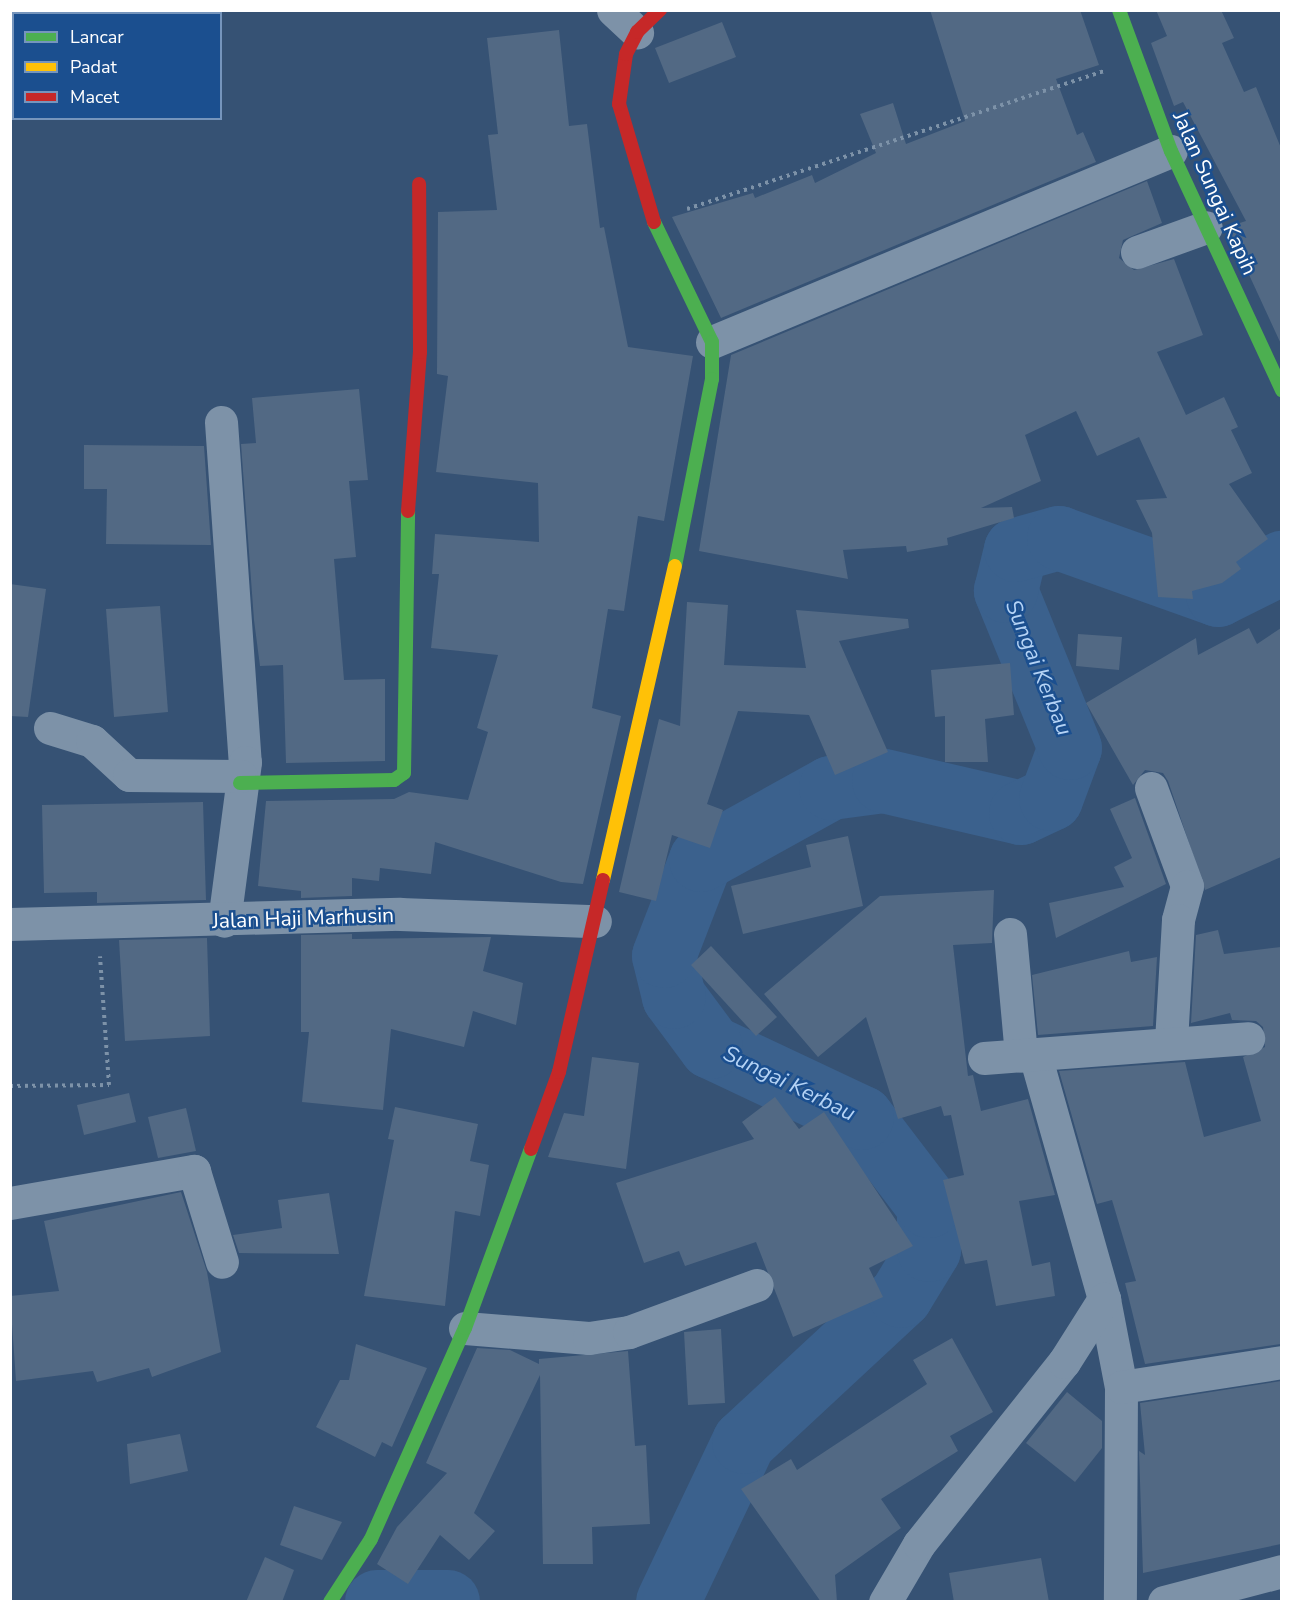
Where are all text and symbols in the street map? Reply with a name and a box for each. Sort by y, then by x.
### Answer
legend [12,12,222,120]
text: Lancar [70,25,124,49]
text: Padat [70,55,117,79]
text: Macet [70,85,119,109]
street label: Jalan Sungai Kapih [1168,107,1262,279]
water label: Sungai Kerbau [999,596,1077,740]
street label: Jalan Haji Marhusin [212,902,394,934]
water label: Sungai Kerbau [719,1041,859,1127]

